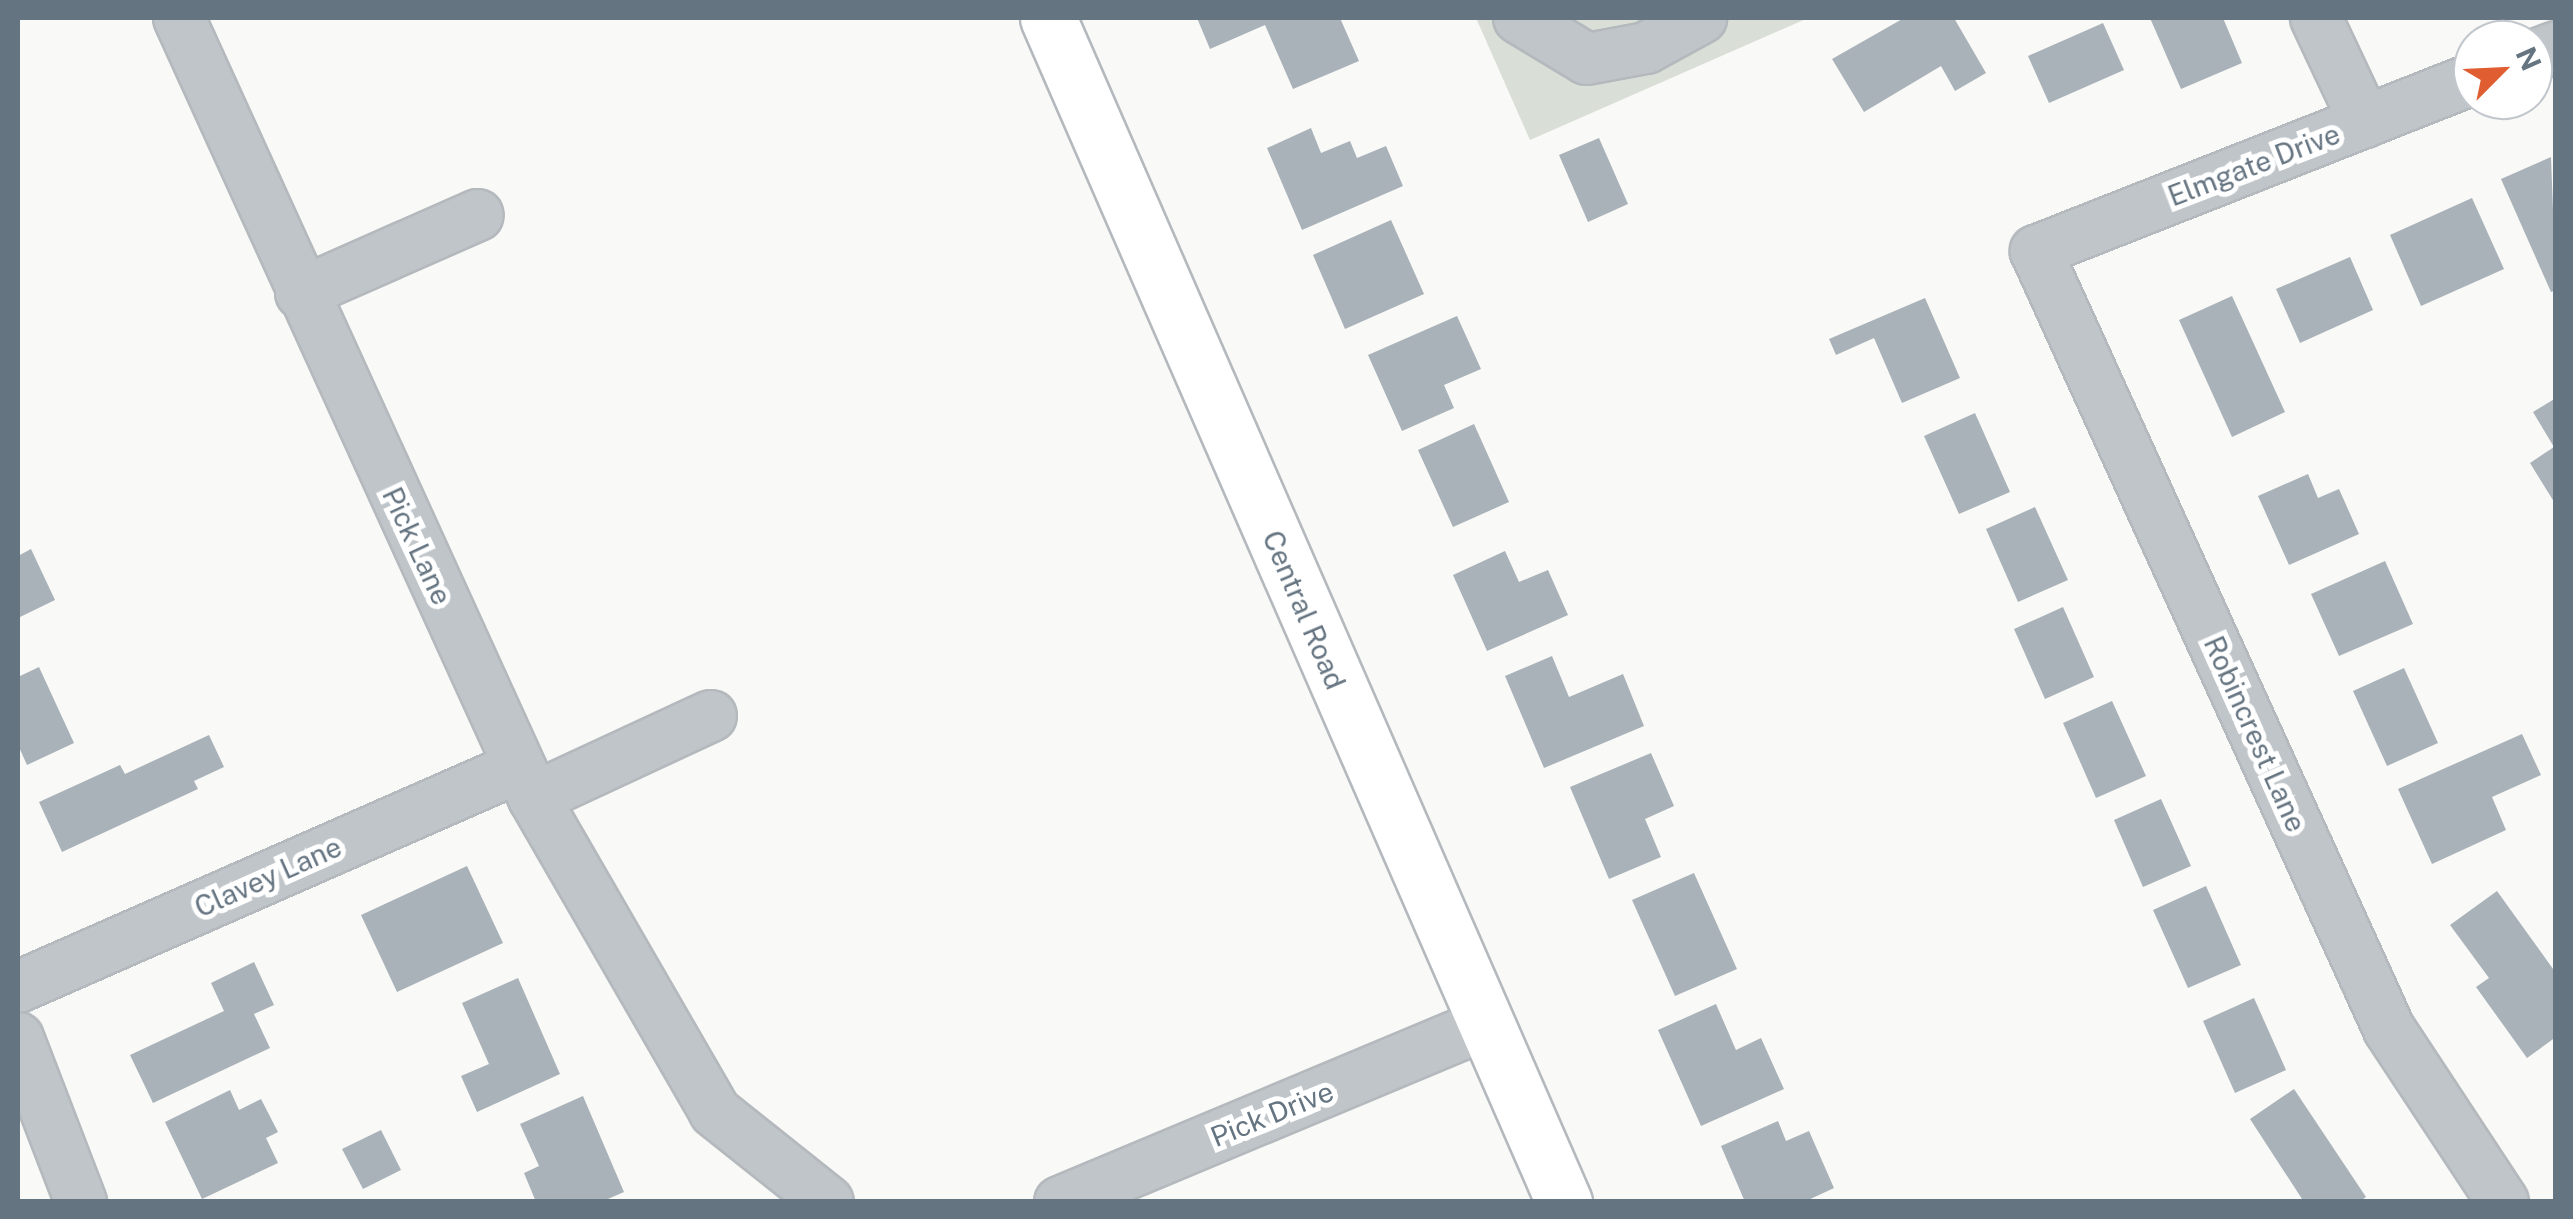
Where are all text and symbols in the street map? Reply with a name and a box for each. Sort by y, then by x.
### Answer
north arrow [2453,20,2553,120]
text: N [2510,42,2549,75]
street label: Elmgate Drive [2163,117,2345,213]
street label: Pick Lane [375,482,459,610]
street label: Central Road [1256,526,1352,694]
street label: Robincrest Lane [2197,631,2313,837]
street label: Clavey Lane [189,830,347,924]
street label: Pick Drive [1206,1074,1338,1154]

